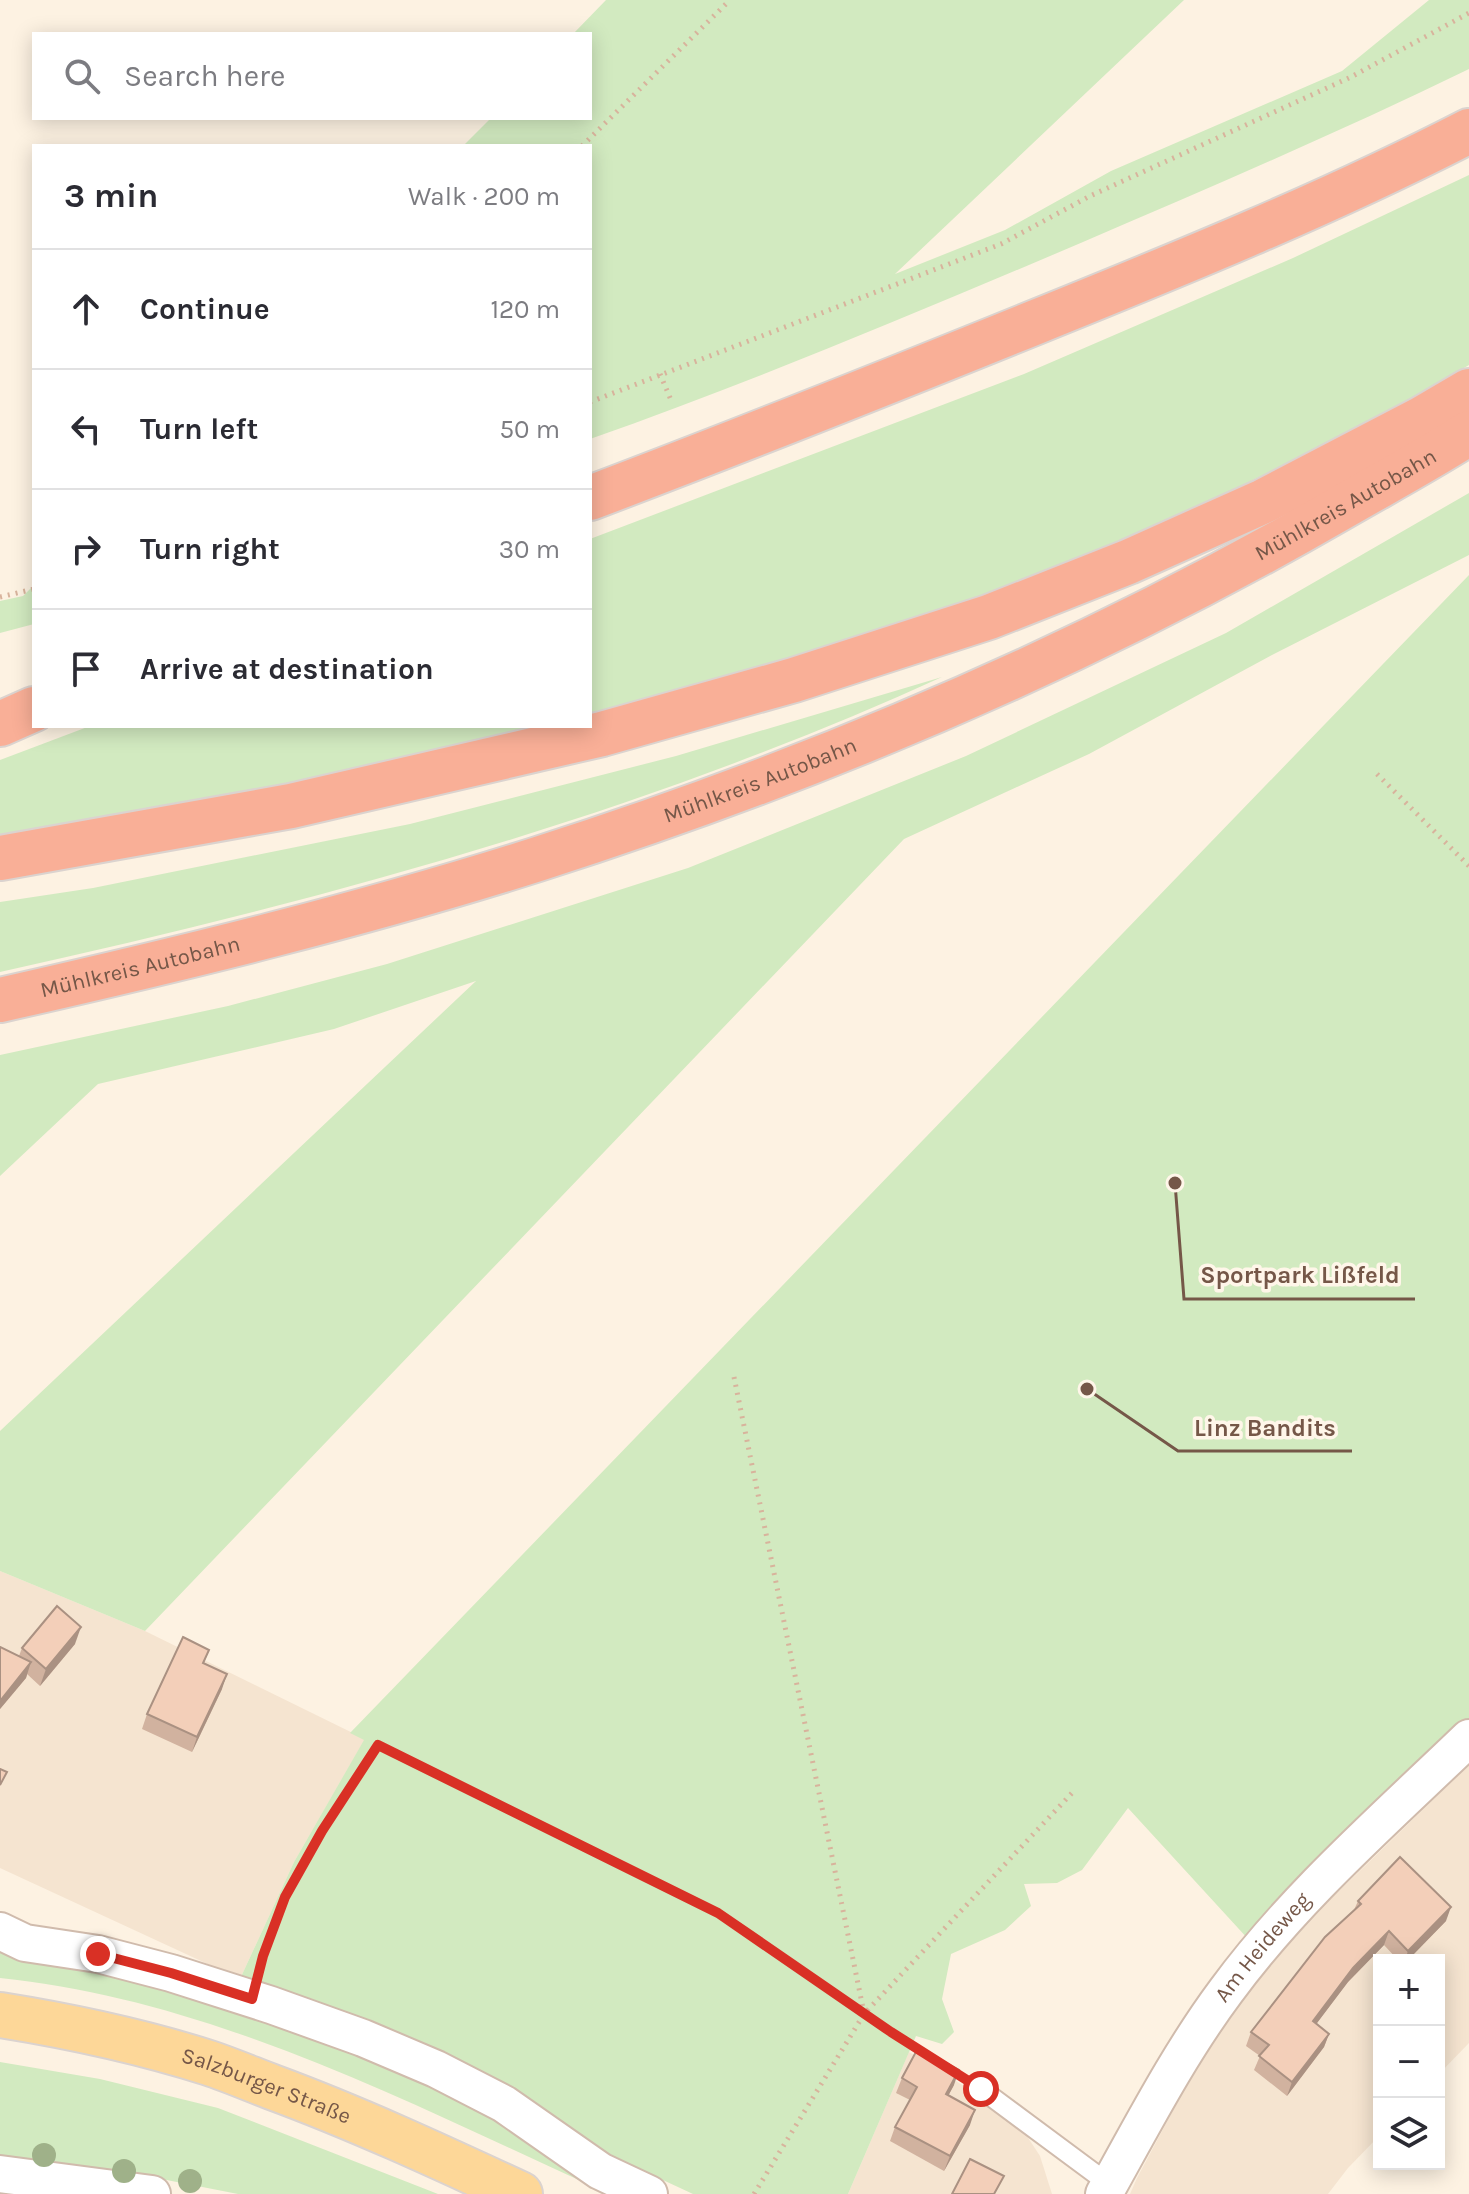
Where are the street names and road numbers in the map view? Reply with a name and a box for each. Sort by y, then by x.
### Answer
street label: Mühlkreis Autobahn [1250,443,1441,567]
street label: Mühlkreis Autobahn [660,732,861,829]
street label: Mühlkreis Autobahn [38,930,243,1003]
street label: Am Heideweg [1209,1887,1316,2007]
street label: Salzburger Straße [178,2042,355,2130]

